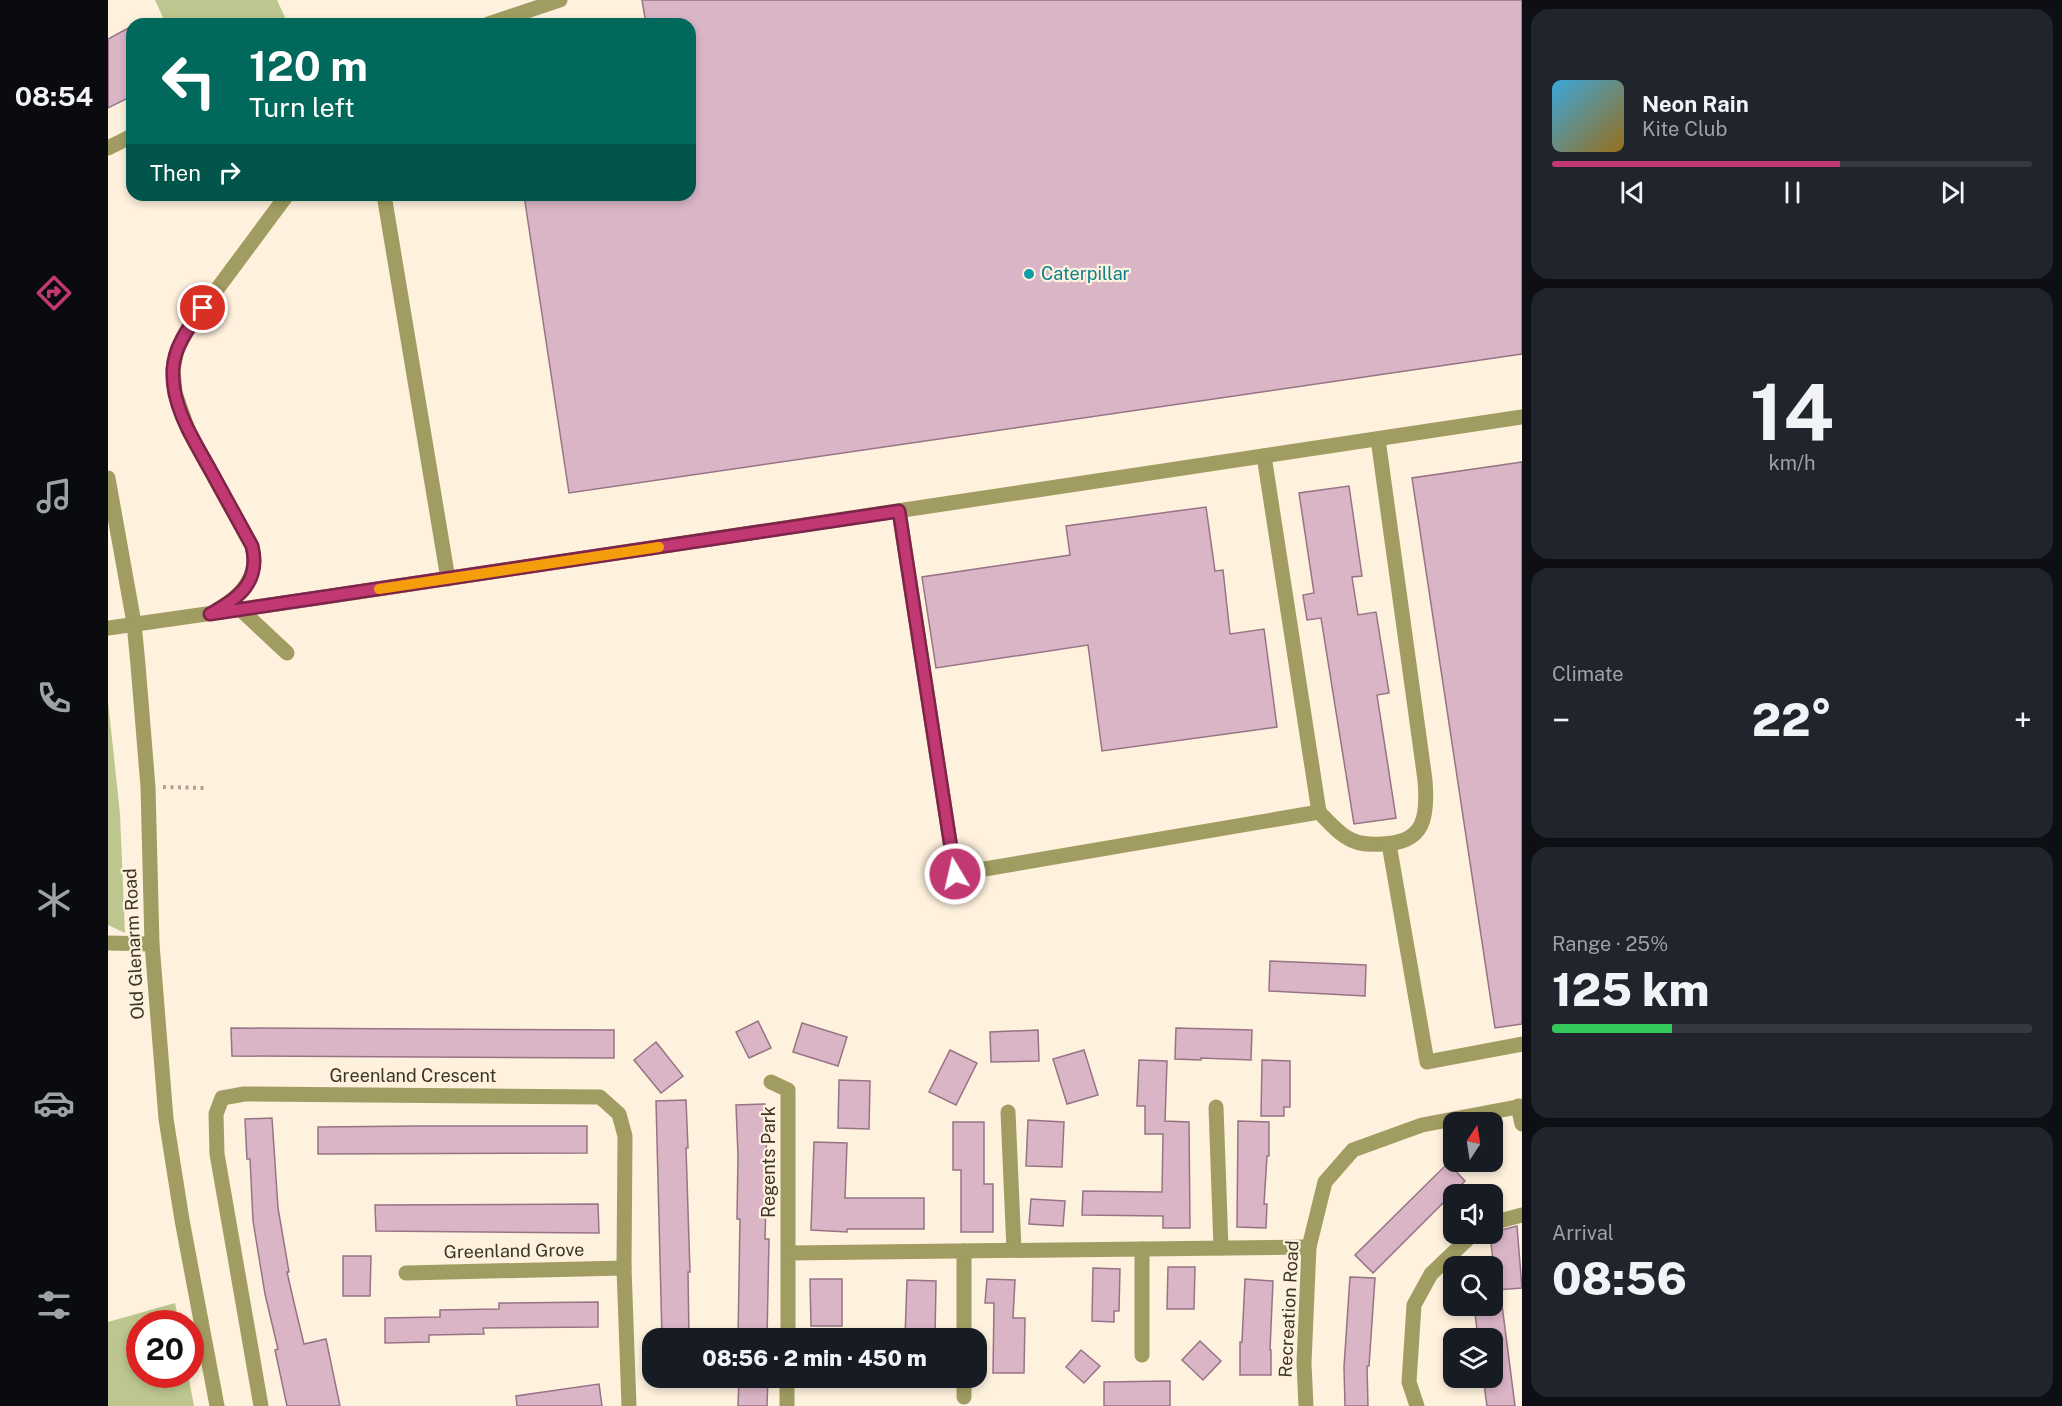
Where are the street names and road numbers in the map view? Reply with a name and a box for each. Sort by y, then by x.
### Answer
street label: Old Glenarm Road [119,868,148,1020]
street label: Greenland Crescent [329,1065,497,1086]
street label: Regents Park [758,1106,779,1218]
street label: Greenland Grove [443,1239,585,1262]
street label: Recreation Road [1274,1240,1303,1378]

